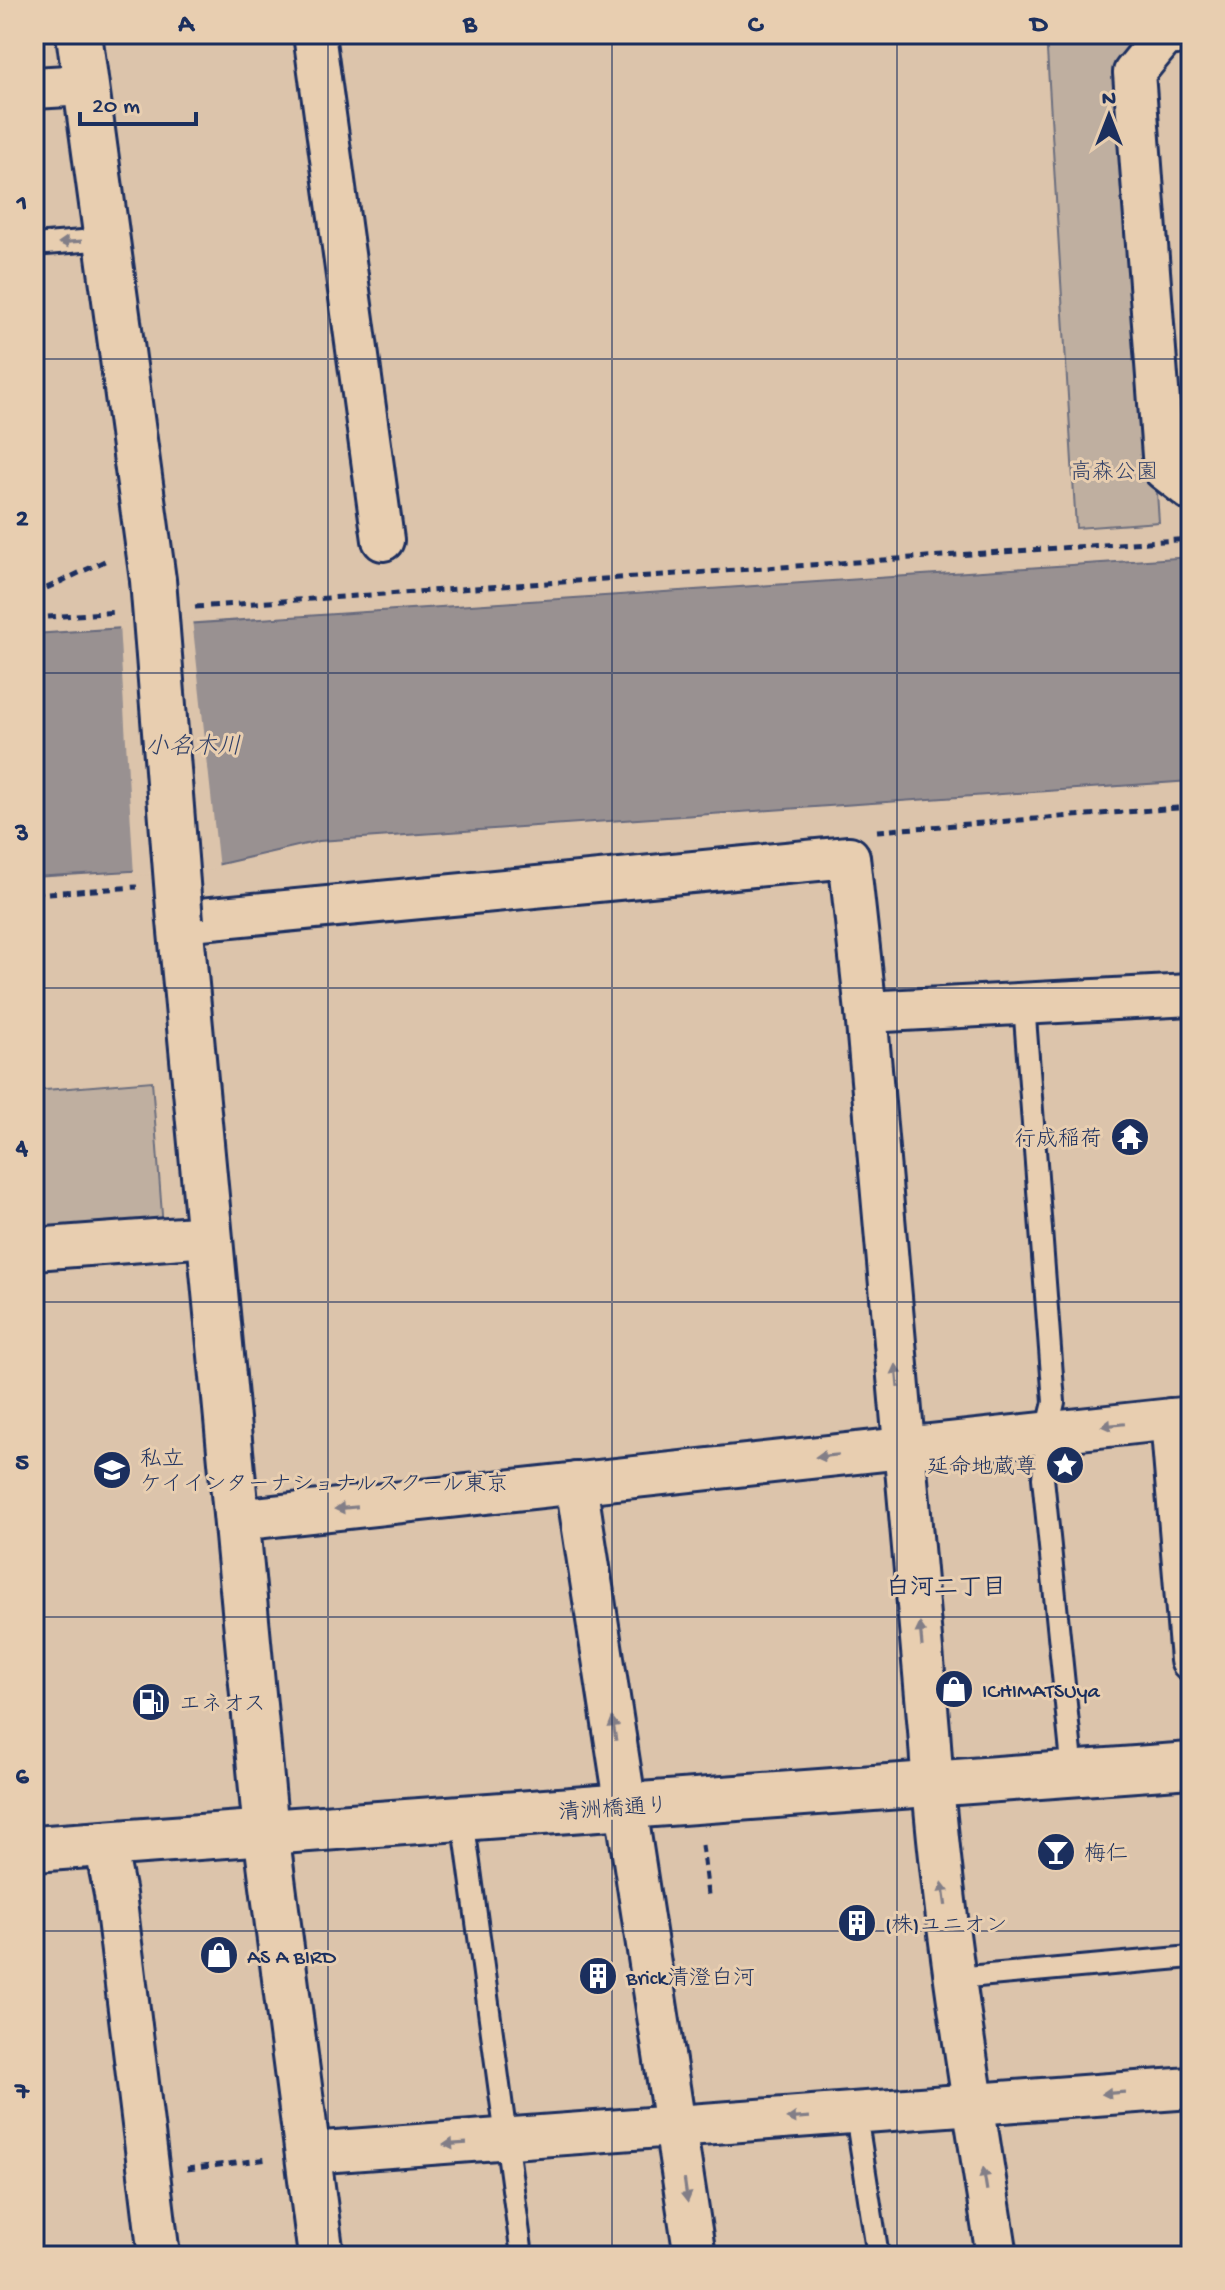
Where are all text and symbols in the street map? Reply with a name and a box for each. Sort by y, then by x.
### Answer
text: A [177,11,195,42]
text: B [462,11,478,42]
text: C [748,11,765,42]
text: D [1029,11,1049,42]
scale bar [80,76,196,126]
north arrow [1069,76,1149,156]
text: N [1102,87,1116,113]
text: 20 m [92,93,140,122]
text: 1 [16,190,27,221]
one-way arrow [57,236,82,249]
park label: 高森公園 [1070,460,1158,487]
text: 2 [16,505,29,536]
water label: 小名木川 [145,733,241,763]
text: 3 [14,820,29,851]
temple icon: 行成稲荷 [1109,1116,1151,1158]
place label: 行成稲荷 [1014,1127,1102,1154]
text: 4 [15,1134,29,1165]
one-way arrow [890,1363,903,1388]
one-way arrow [1100,1419,1125,1432]
place icon: 延命地蔵尊 [1044,1444,1086,1486]
place label: 私立 ケイインターナショナルスクール東京 [140,1447,508,1499]
text: 5 [15,1449,29,1480]
school or university icon: 私立 ケイインターナショナルスクール東京 [91,1449,133,1491]
one-way arrow [814,1450,839,1463]
place label: 延命地蔵尊 [927,1454,1037,1482]
one-way arrow [333,1502,358,1515]
district label: 白河二丁目 [886,1574,1006,1604]
one-way arrow [914,1622,927,1647]
shop icon: ICHIMATSUya [933,1668,975,1710]
place label: ICHIMATSUya [982,1680,1100,1706]
fuel station icon: エネオス [130,1681,172,1723]
place label: エネオス [179,1693,266,1719]
one-way arrow [607,1716,620,1741]
text: 6 [15,1763,29,1794]
street label: 清洲橋通り [557,1793,669,1828]
bar icon: 梅仁 [1035,1831,1077,1873]
place label: 梅仁 [1084,1842,1128,1869]
one-way arrow [937,1881,950,1906]
building icon: (株)ユニオン [836,1902,878,1944]
place label: (株)ユニオン [885,1913,1007,1940]
shop icon: AS A BIRD [198,1934,240,1976]
place label: AS A BIRD [247,1946,337,1972]
building icon: Brick清澄白河 [577,1955,619,1997]
place label: Brick清澄白河 [625,1966,755,1993]
text: 7 [13,2078,30,2109]
one-way arrow [1100,2087,1125,2100]
one-way arrow [785,2112,810,2125]
one-way arrow [442,2138,467,2151]
one-way arrow [978,2166,991,2191]
one-way arrow [680,2179,693,2204]

